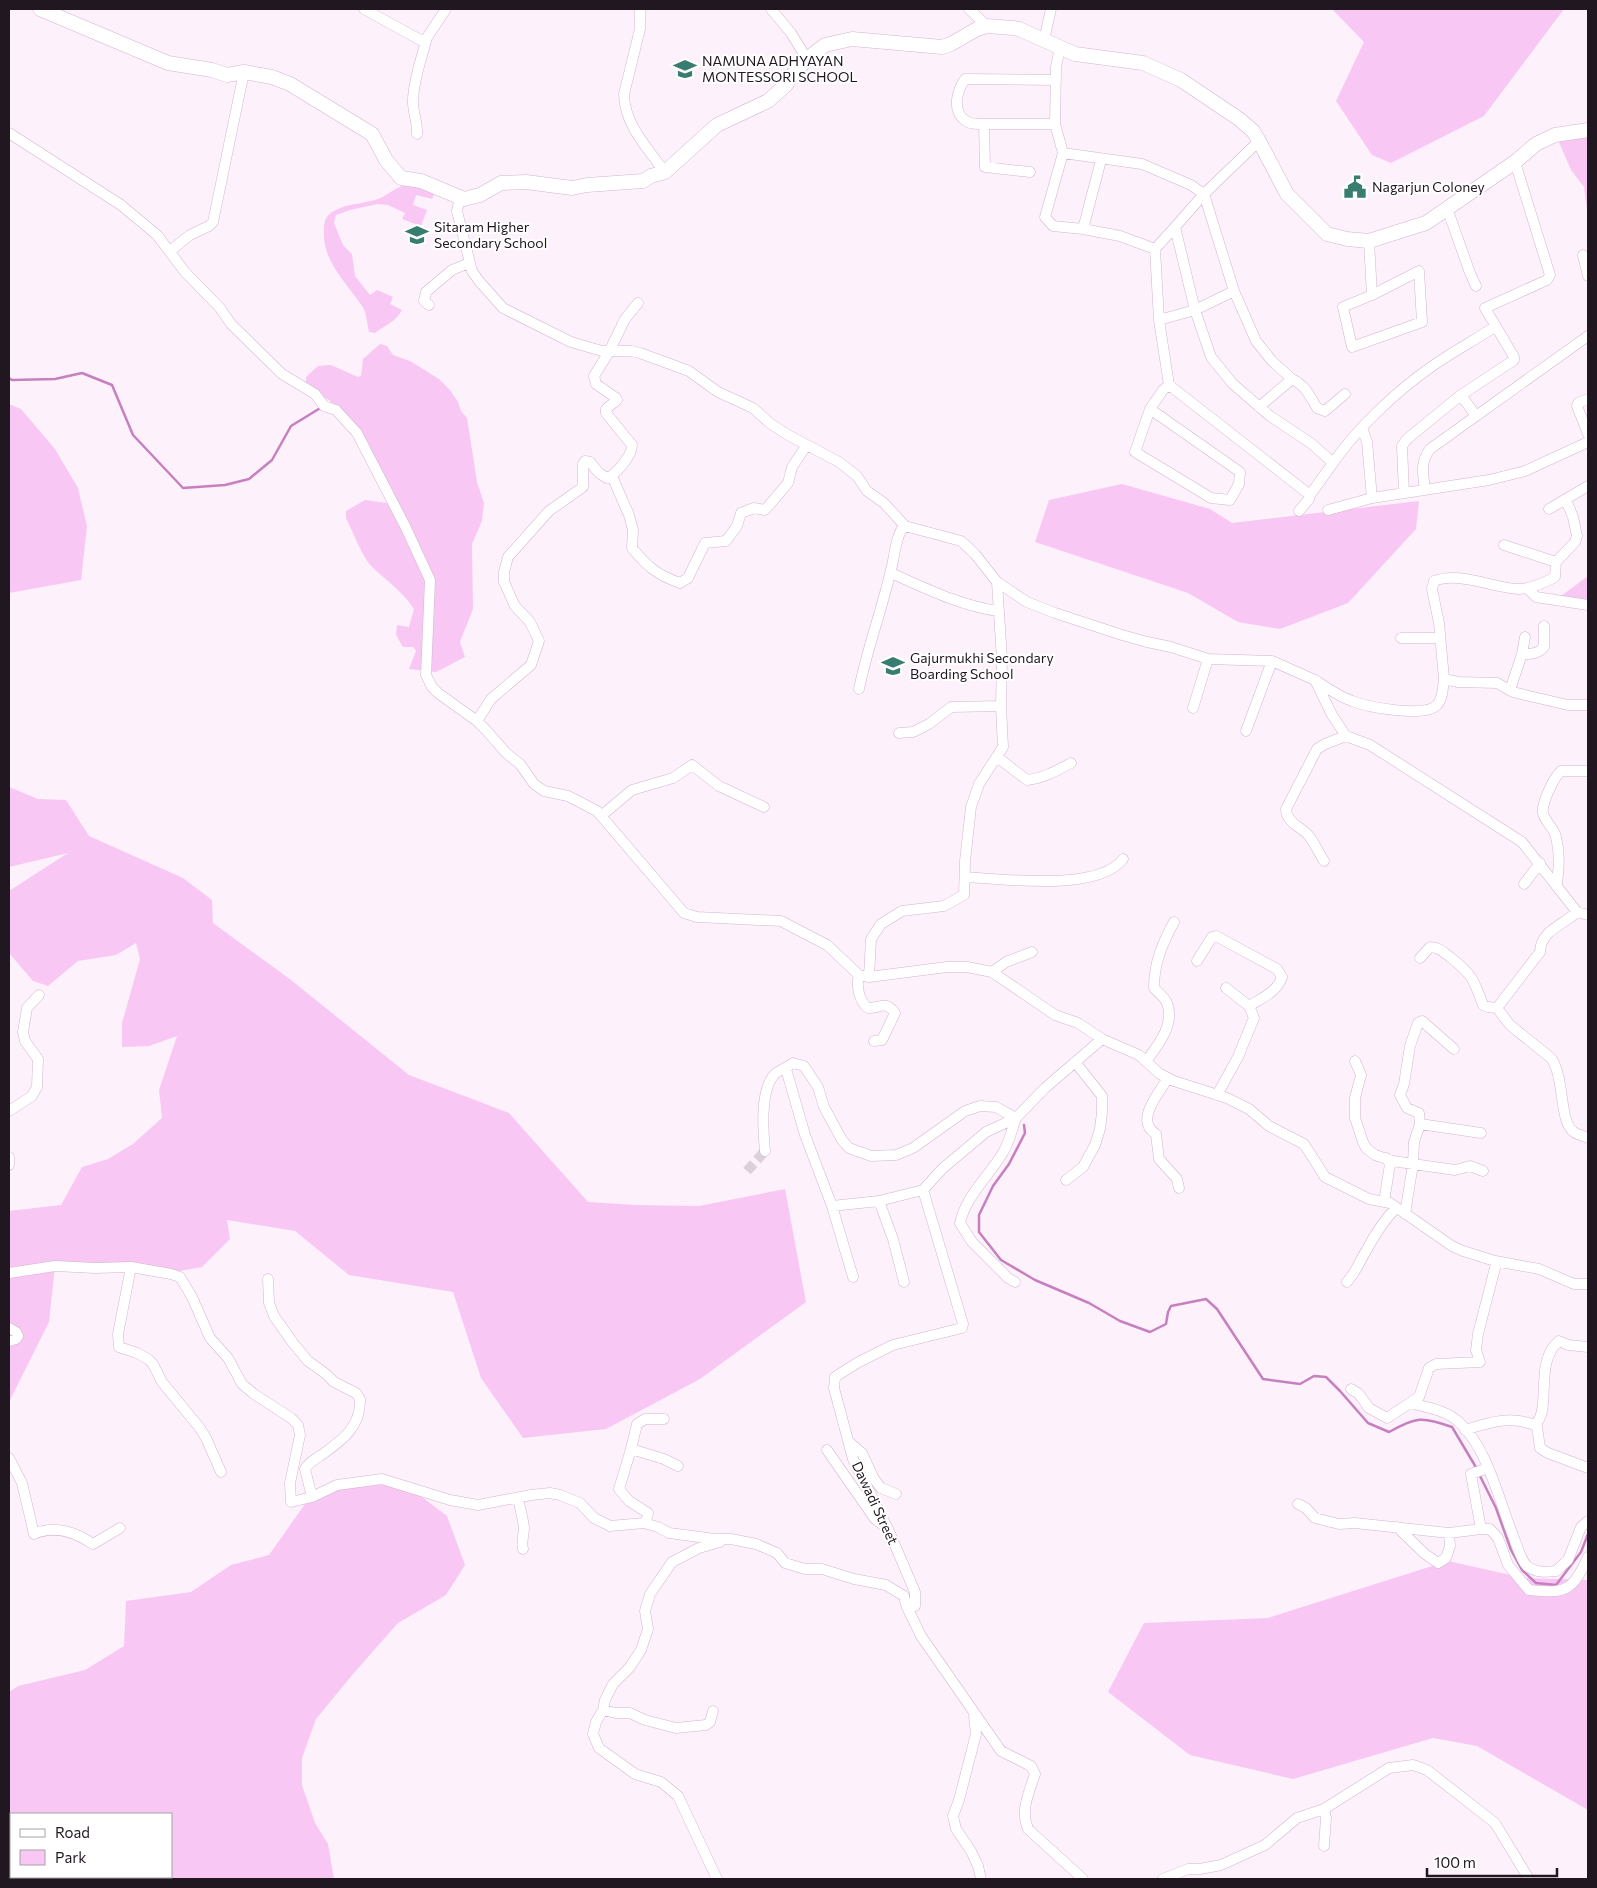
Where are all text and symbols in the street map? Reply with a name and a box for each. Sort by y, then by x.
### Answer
place label: NAMUNA ADHYAYAN MONTESSORI SCHOOL [702,52,857,85]
school or university icon: NAMUNA ADHYAYAN MONTESSORI SCHOOL [672,56,698,82]
public building icon: Nagarjun Coloney [1342,174,1368,200]
place label: Nagarjun Coloney [1372,178,1485,195]
place label: Sitaram Higher Secondary School [434,218,547,251]
school or university icon: Sitaram Higher Secondary School [404,222,430,248]
place label: Gajurmukhi Secondary Boarding School [910,649,1054,682]
school or university icon: Gajurmukhi Secondary Boarding School [880,653,906,679]
street label: Dawadi Street [849,1458,902,1547]
legend [10,1813,172,1878]
text: Road [55,1823,90,1841]
scale bar [1427,1846,1557,1878]
text: Park [55,1848,86,1866]
text: 100 m [1434,1853,1476,1871]

